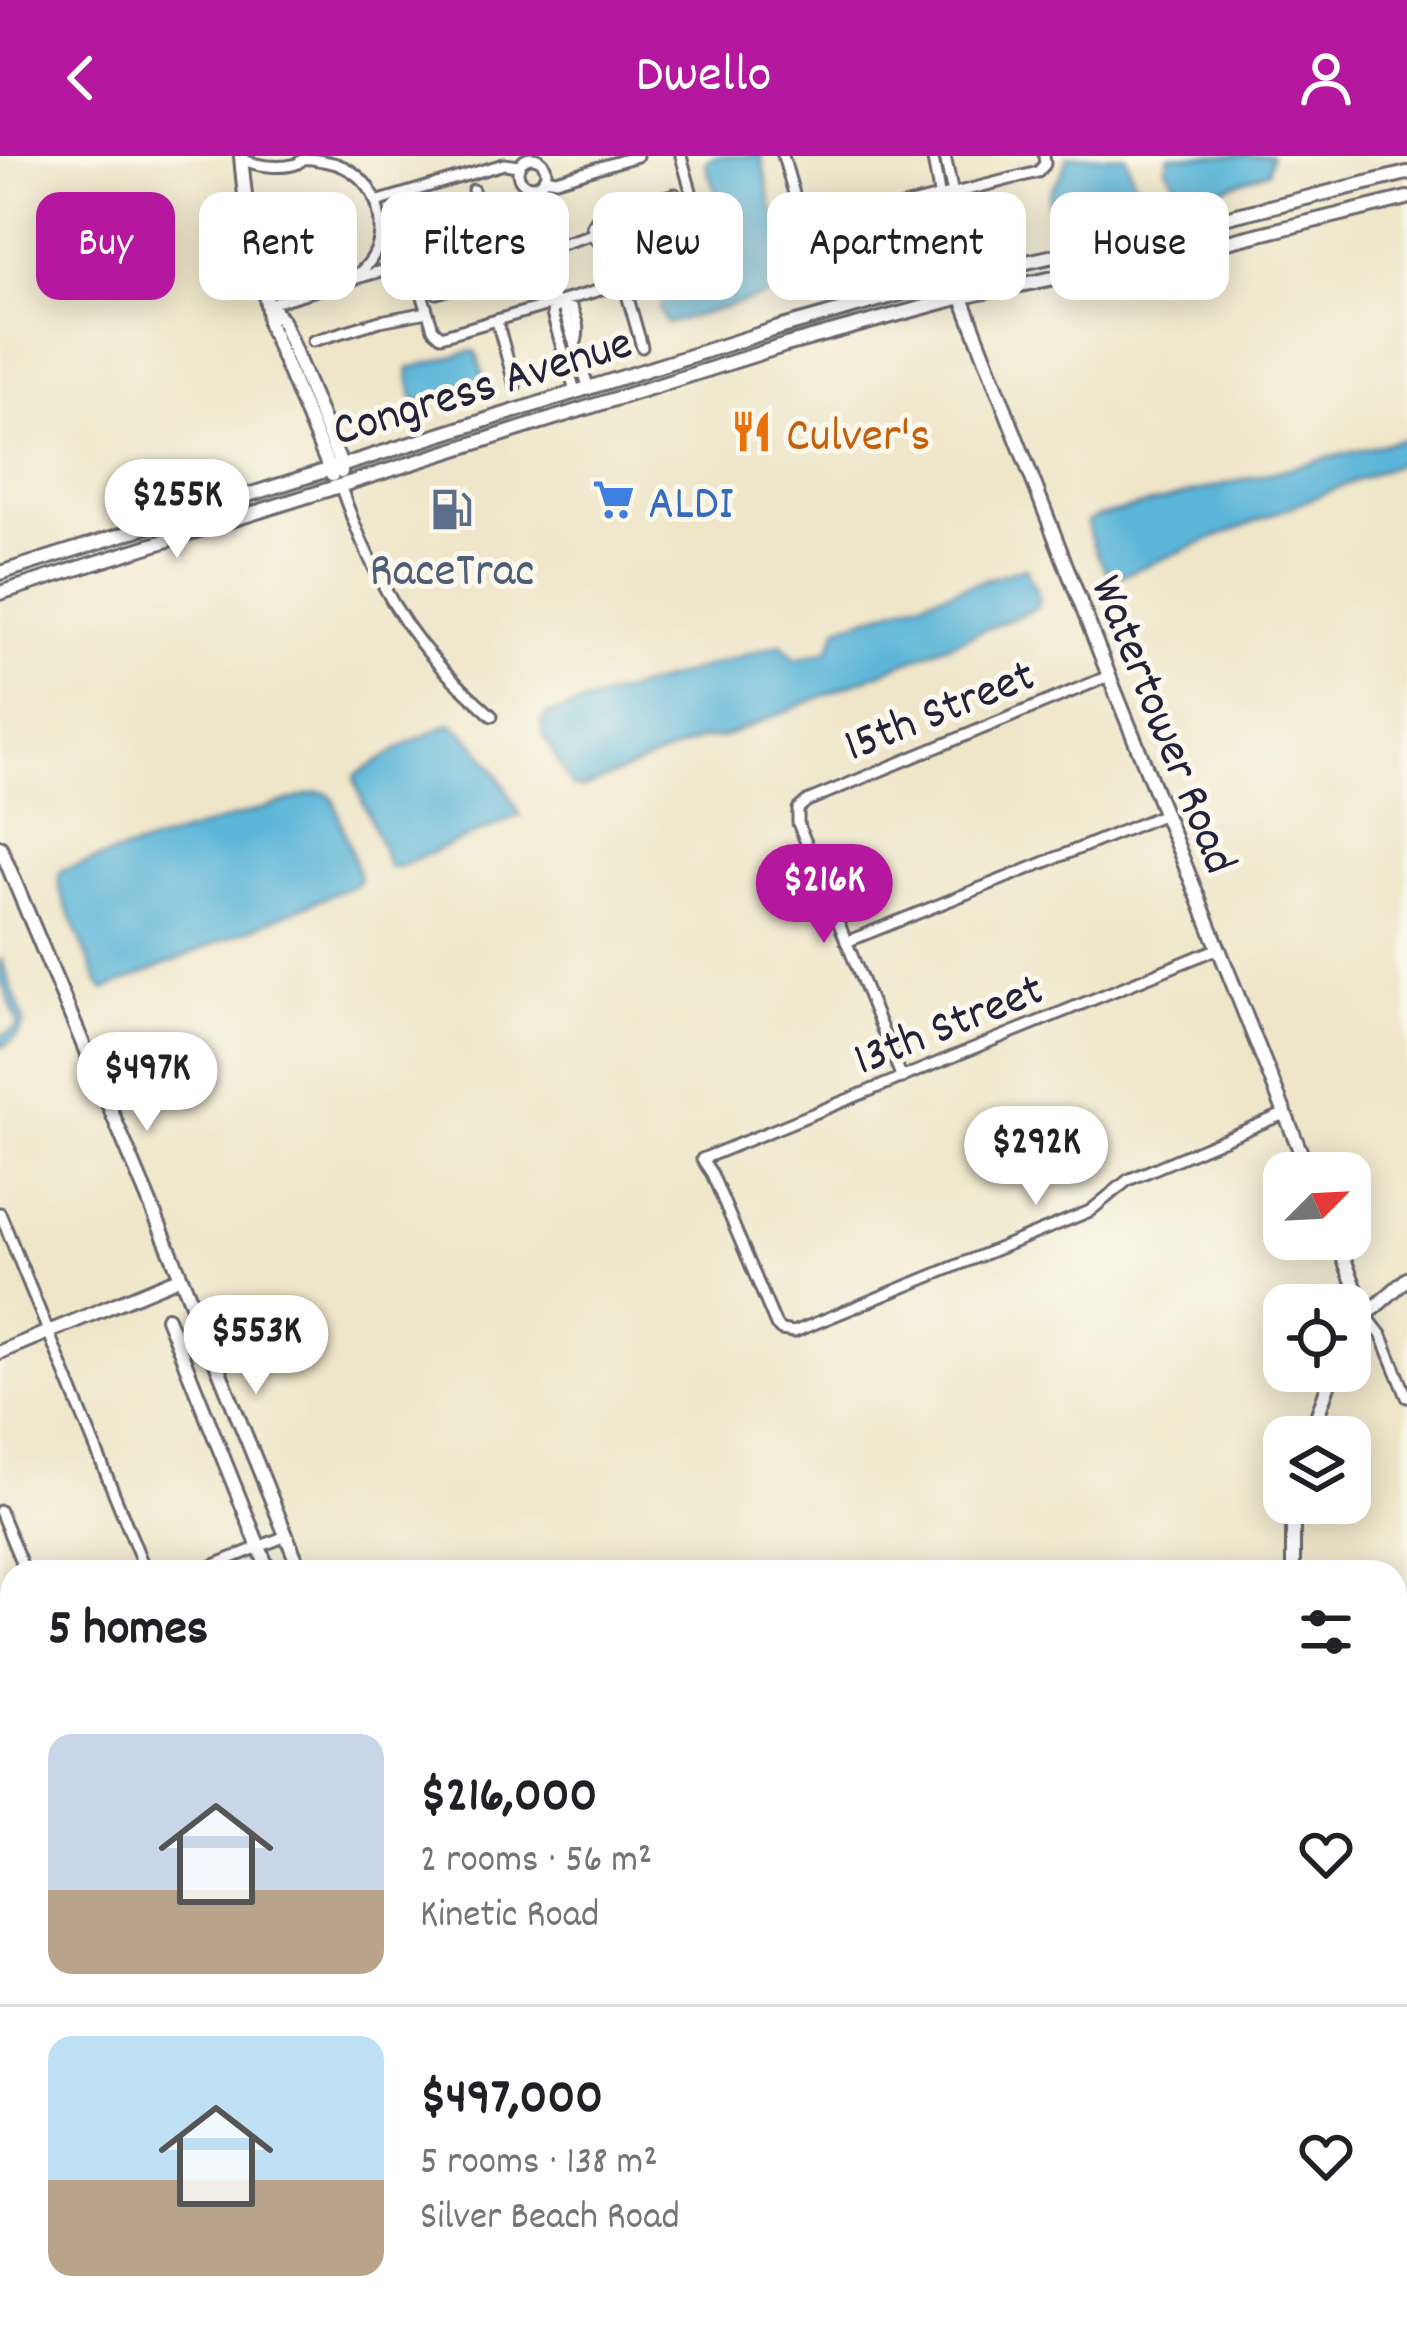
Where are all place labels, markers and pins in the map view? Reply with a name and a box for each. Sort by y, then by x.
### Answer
place label: Culver's [786,405,930,474]
restaurant icon: Culver's [729,409,775,455]
pin: $255K [93,459,261,561]
place label: ALDI [648,473,734,542]
supermarket icon: ALDI [591,477,637,523]
fuel station icon: RaceTrac [429,486,475,532]
place label: RaceTrac [369,540,535,609]
pin: $216K [740,844,908,946]
pin: $497K [63,1032,231,1134]
pin: $292K [952,1106,1120,1208]
pin: $553K [172,1295,340,1397]

